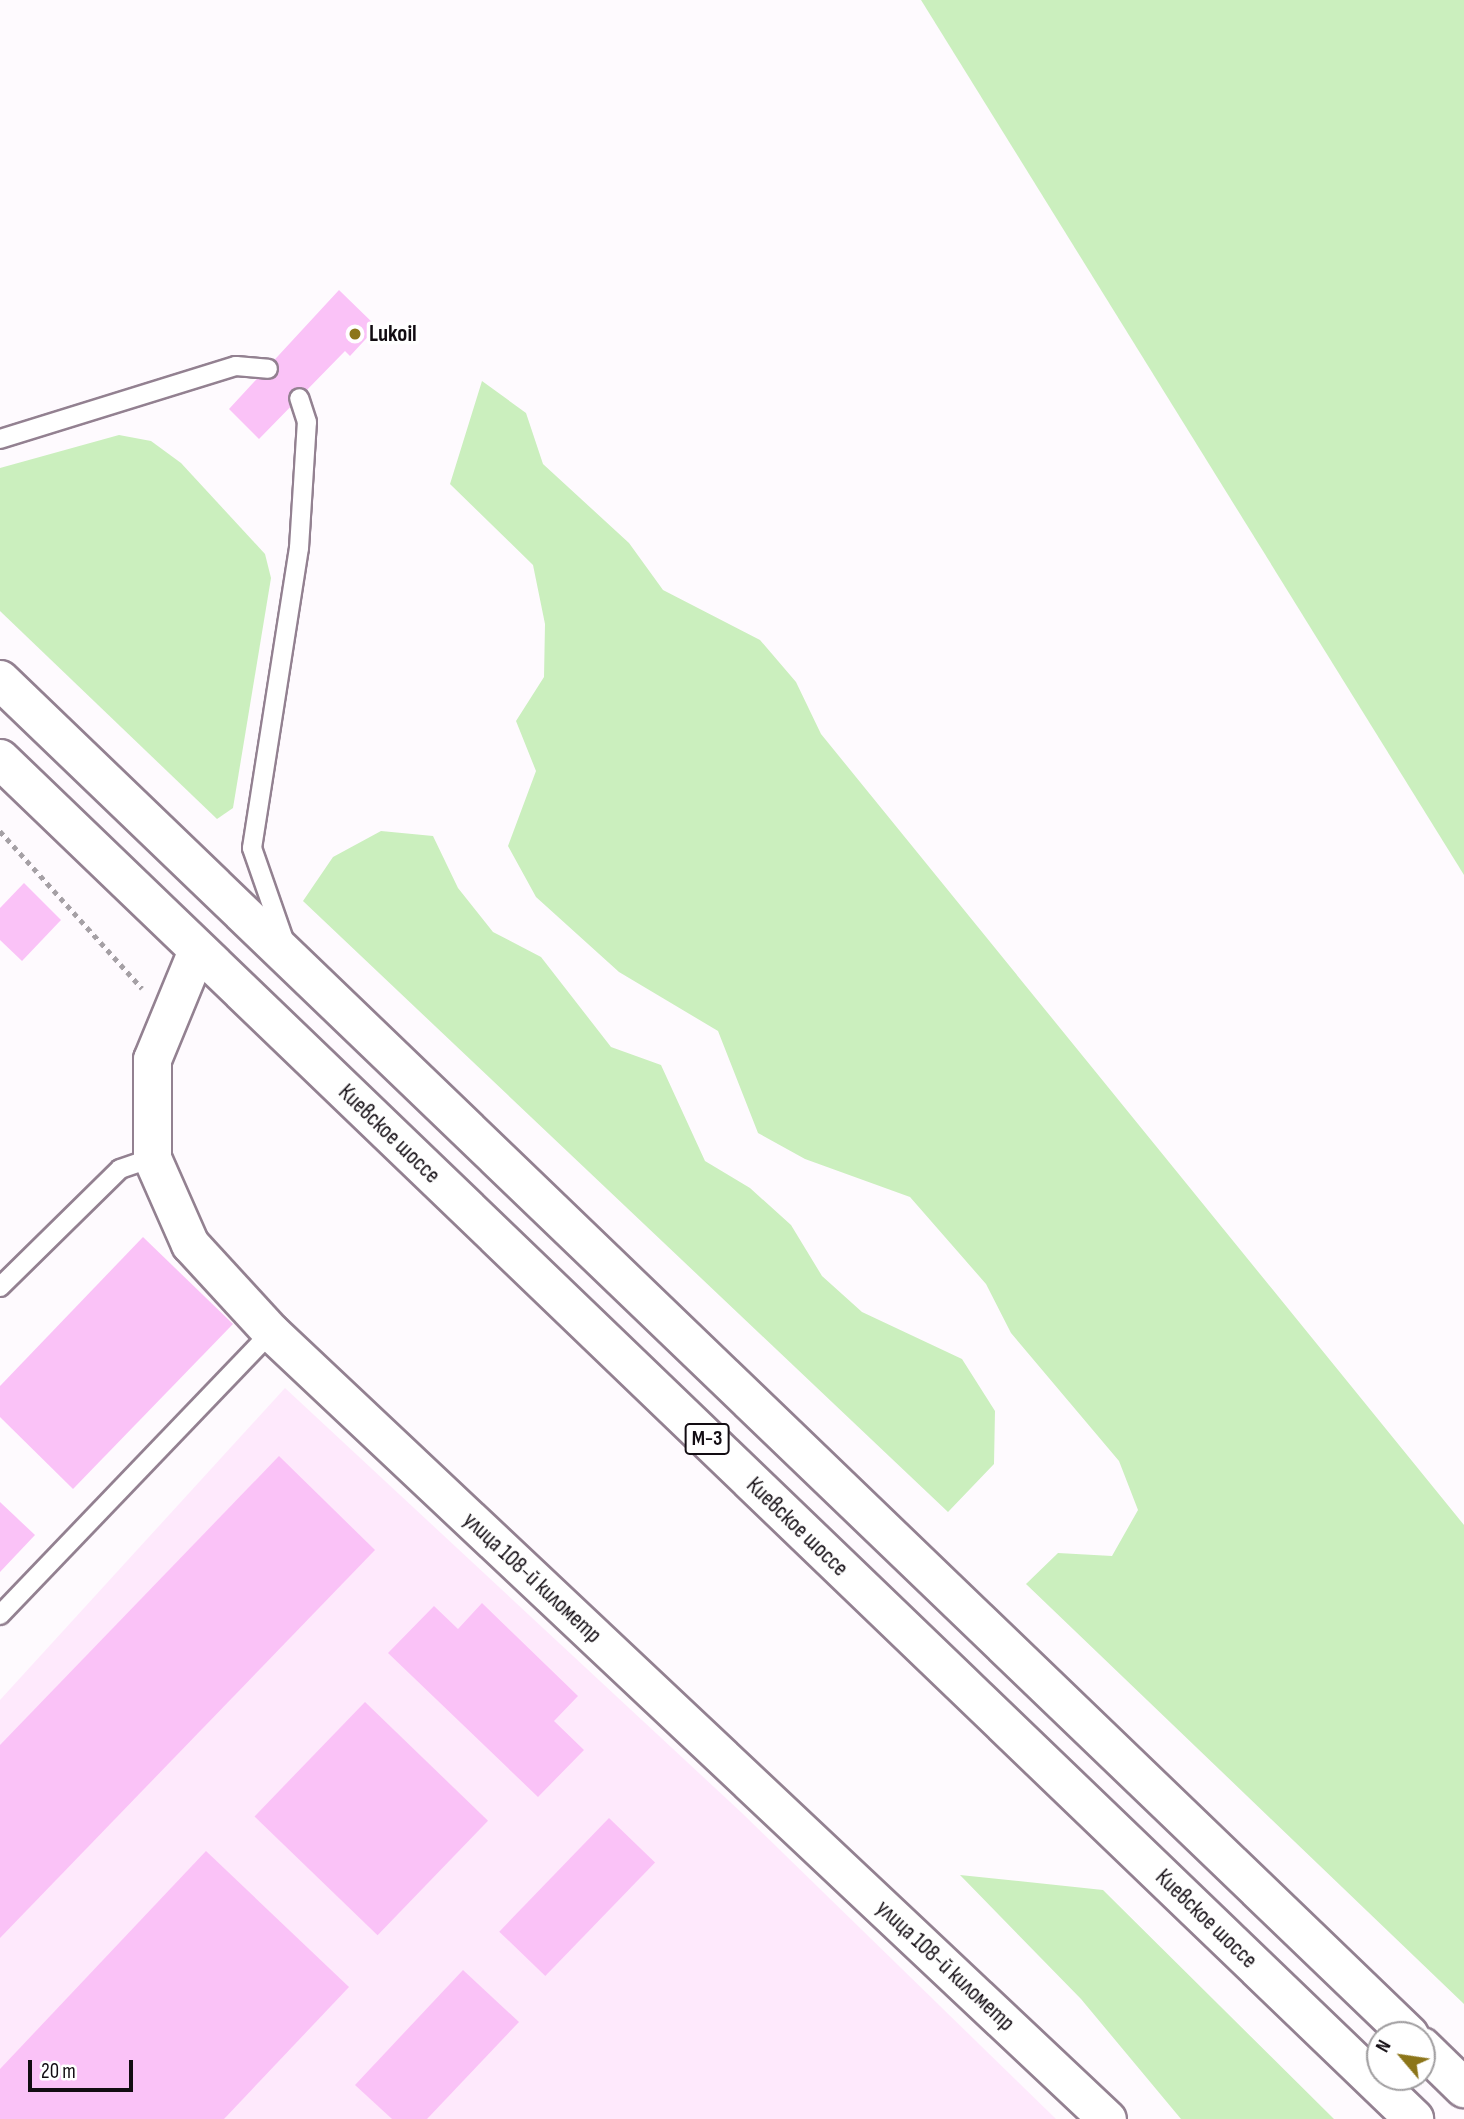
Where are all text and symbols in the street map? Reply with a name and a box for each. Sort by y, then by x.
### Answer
place label: Lukoil [369,320,417,348]
marker: Lukoil [347,326,363,342]
street label: Киевское шоссе [333,1079,445,1189]
road number: М-3 [684,1422,730,1456]
street label: Киевское шоссе [741,1472,853,1582]
street label: улица 108-й километр [457,1507,607,1649]
street label: Киевское шоссе [1150,1864,1262,1974]
street label: улица 108-й километр [870,1895,1020,2037]
north arrow [1366,2021,1436,2091]
text: N [1371,2037,1396,2057]
scale bar [32,2046,136,2090]
text: 20 m [41,2059,76,2084]

